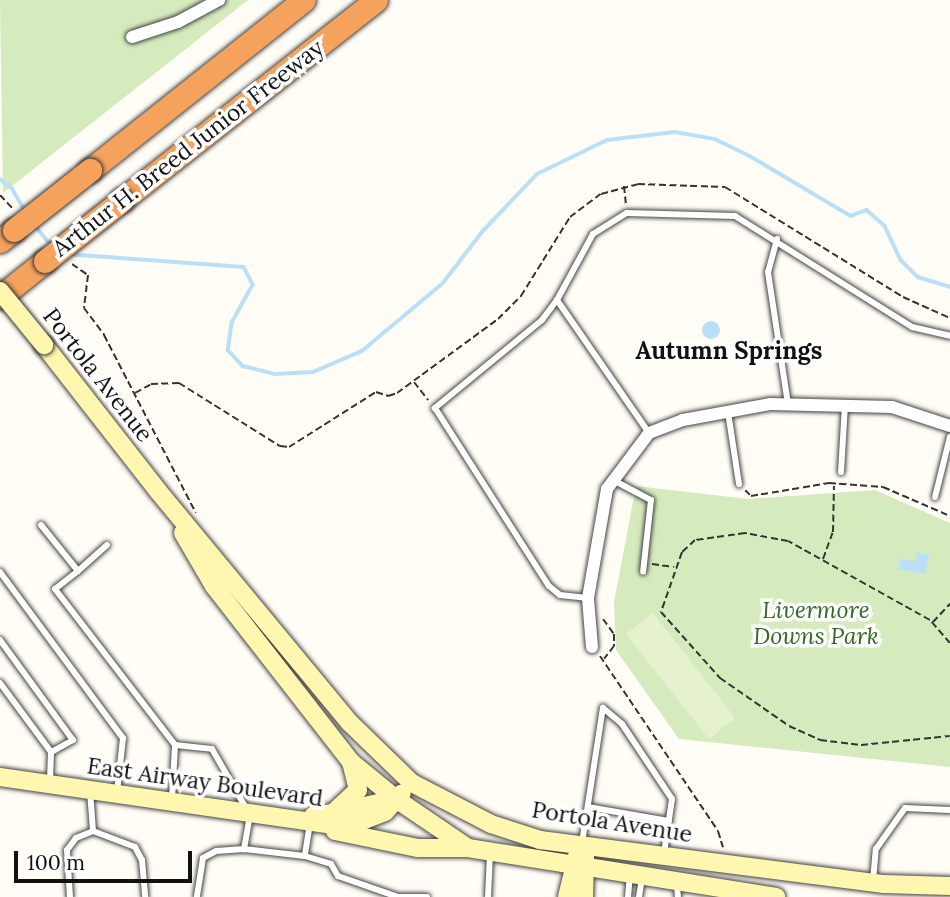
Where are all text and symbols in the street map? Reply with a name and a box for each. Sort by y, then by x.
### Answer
street label: Arthur H. Breed Junior Freeway [47,34,329,262]
street label: Portola Avenue [37,303,159,447]
district label: Autumn Springs [636,337,822,365]
park label: Livermore Downs Park [753,596,879,650]
street label: East Airway Boulevard [85,752,325,812]
street label: Portola Avenue [530,796,694,848]
scale bar [18,838,196,882]
text: 100 m [27,849,85,876]

